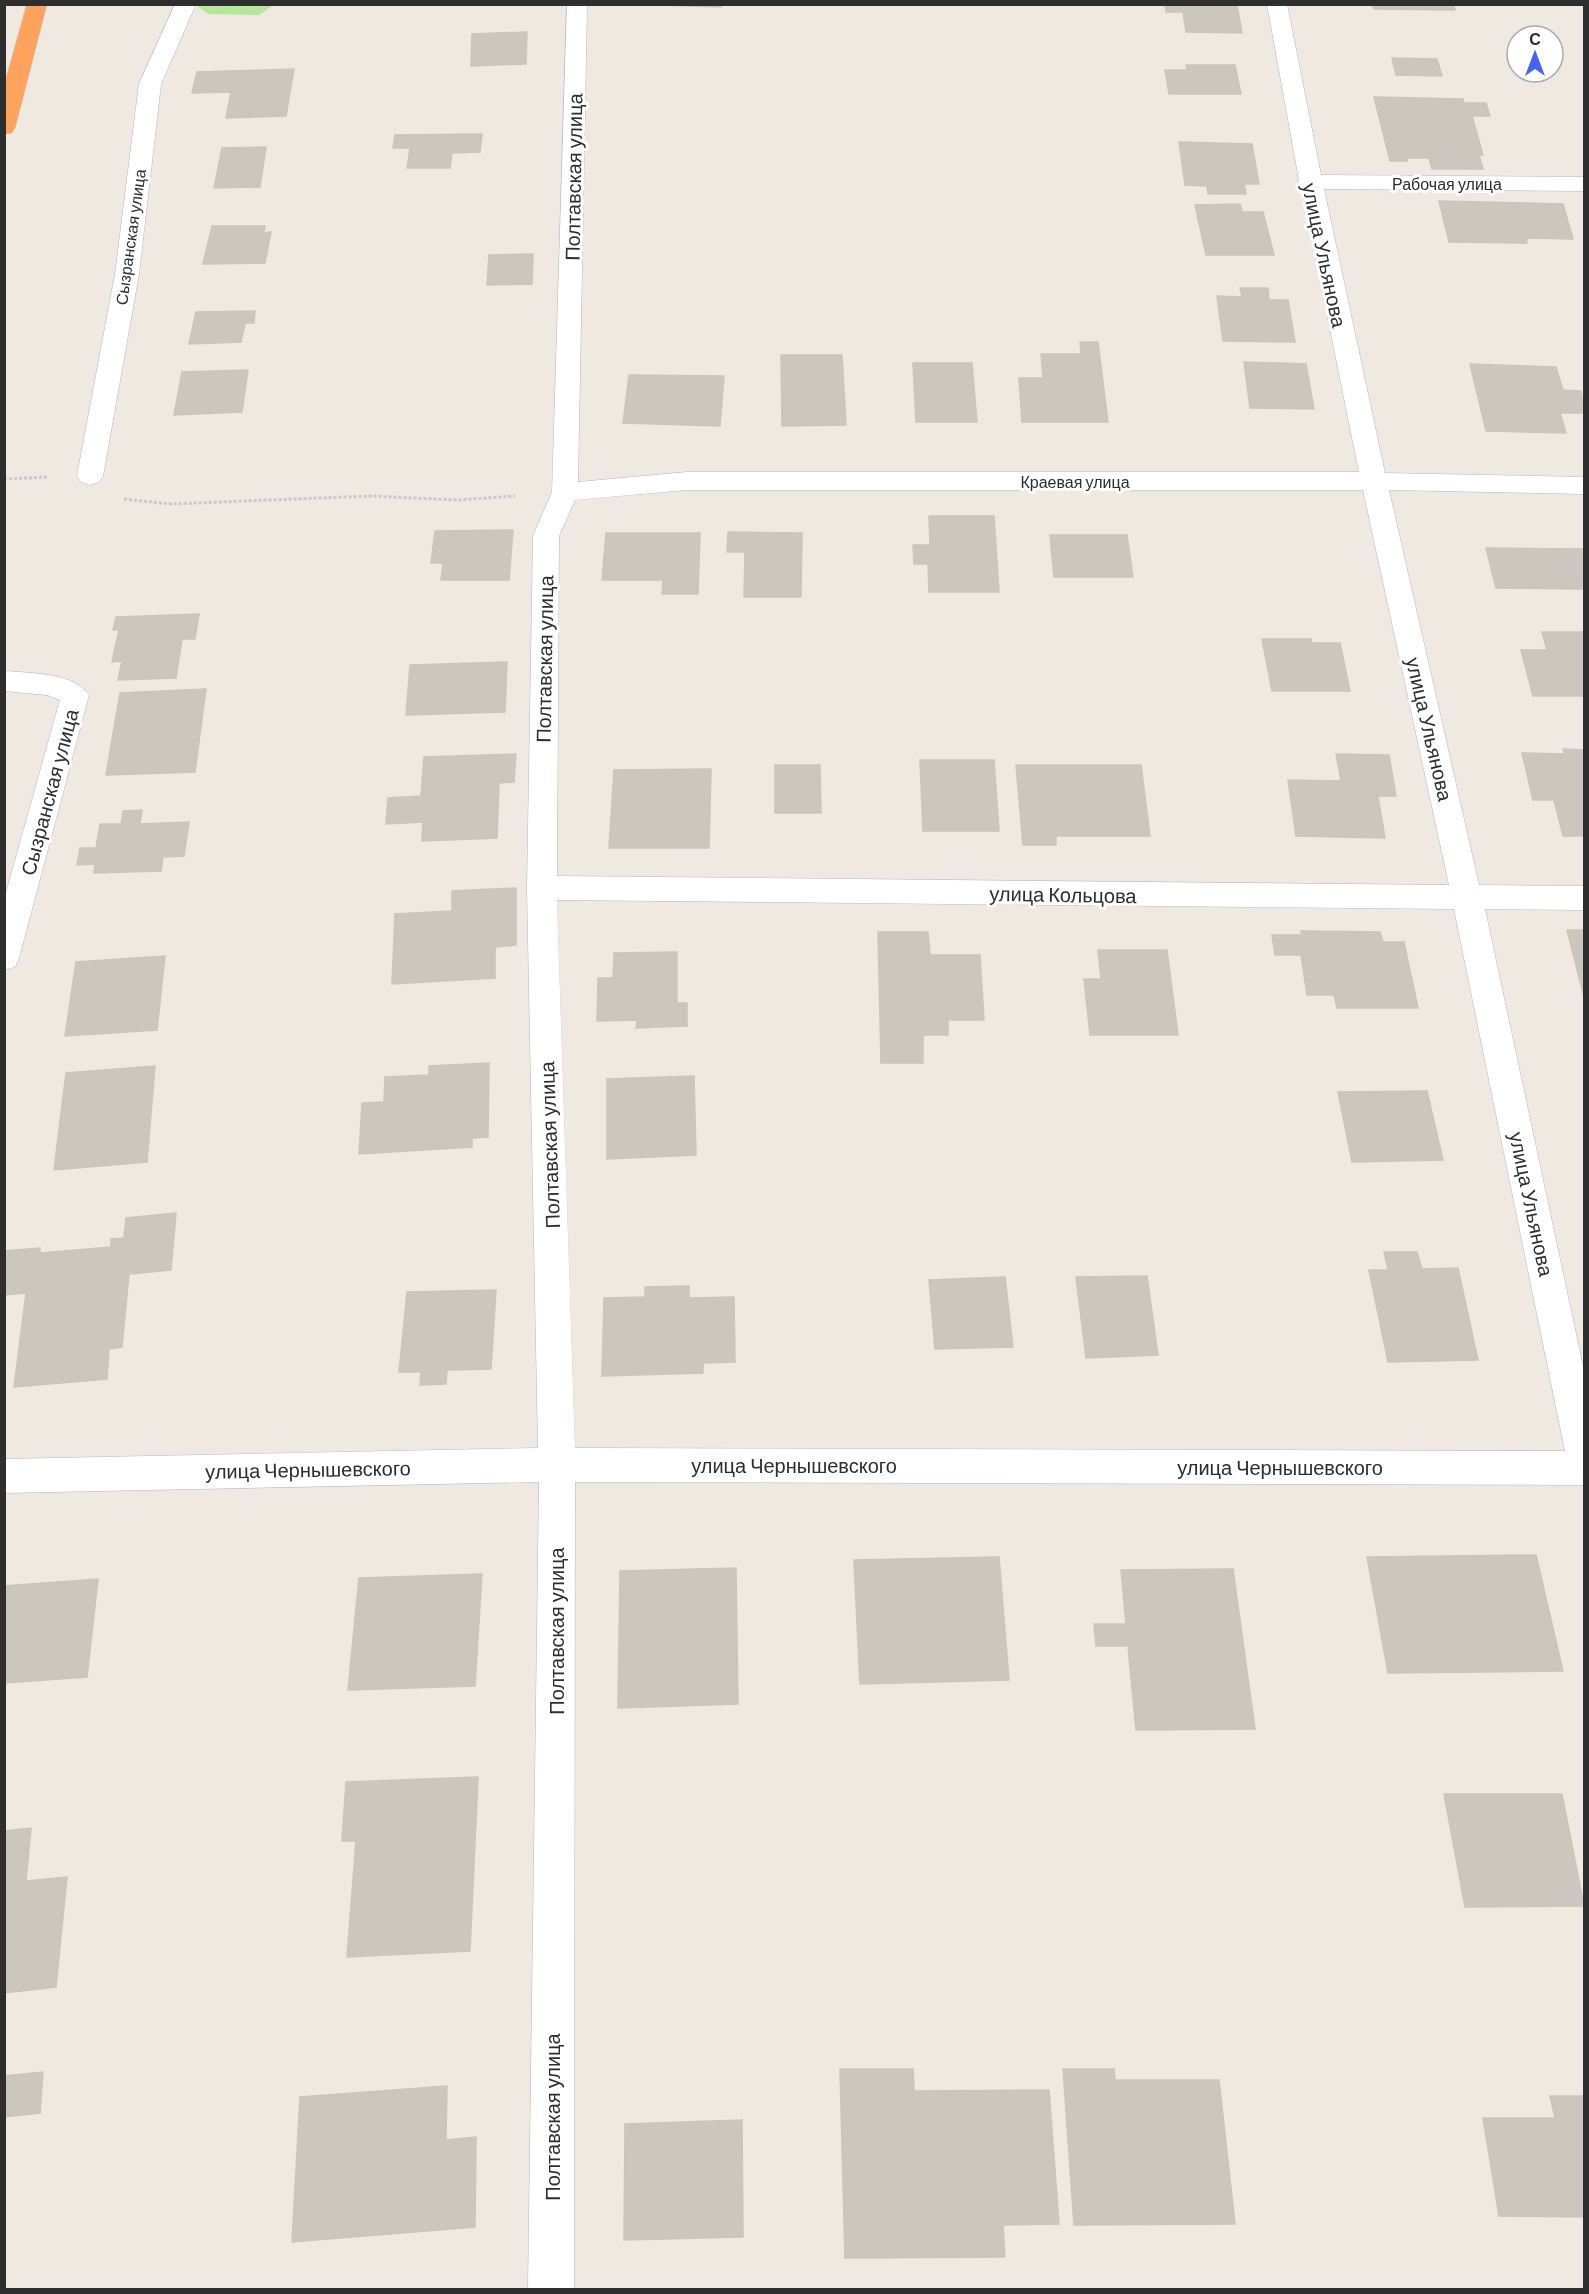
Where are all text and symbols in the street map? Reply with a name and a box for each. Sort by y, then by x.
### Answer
north arrow [1505,24,1565,84]
text: С [1529,29,1541,48]
street label: Полтавская улица [560,92,586,261]
street label: Сызранская улица [111,168,149,306]
street label: Рабочая улица [1392,174,1502,193]
street label: улица Ульянова [1298,181,1352,330]
street label: Краевая улица [1020,472,1130,491]
street label: Полтавская улица [531,574,557,743]
street label: улица Ульянова [1402,655,1458,804]
street label: Сызранская улица [15,705,83,878]
street label: улица Кольцова [989,881,1138,907]
street label: Полтавская улица [534,1060,564,1229]
street label: улица Ульянова [1505,1130,1559,1279]
street label: улица Чернышевского [691,1453,897,1477]
street label: улица Чернышевского [205,1455,411,1483]
street label: улица Чернышевского [1177,1455,1383,1479]
street label: Полтавская улица [544,1546,568,1715]
street label: Полтавская улица [540,2032,564,2201]

